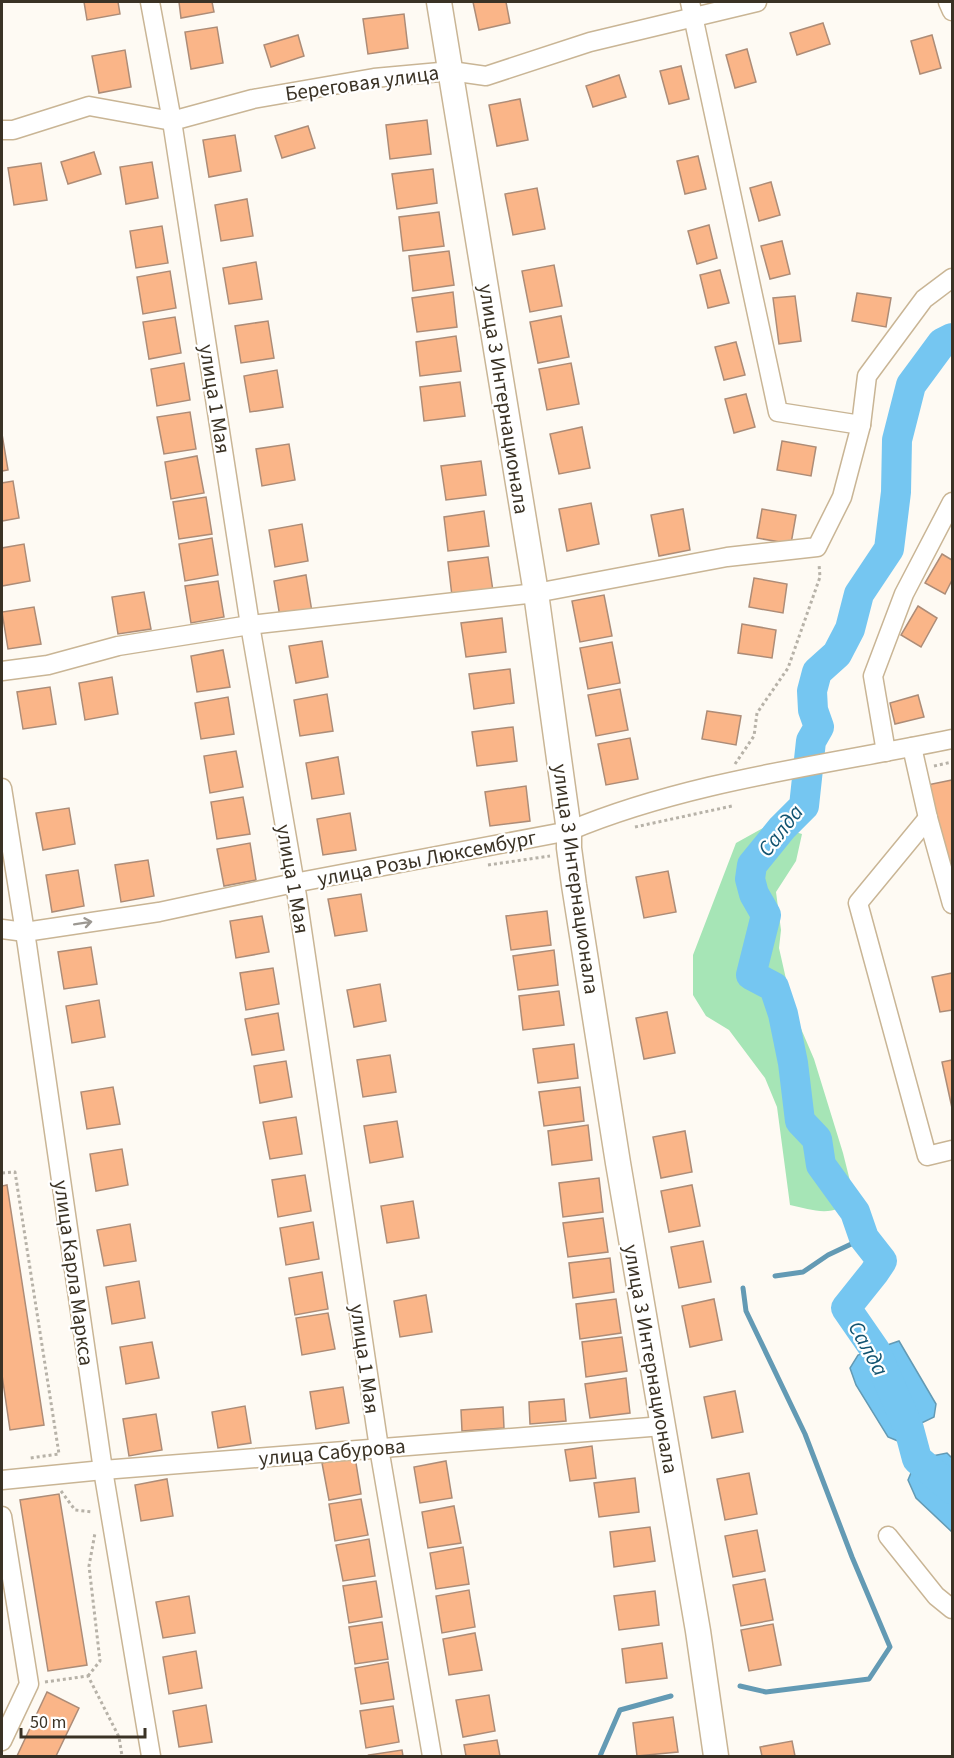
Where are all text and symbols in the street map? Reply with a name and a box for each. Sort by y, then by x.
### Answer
street label: Береговая улица [283,57,441,109]
street label: улица 3 Интернационала [471,282,537,516]
street label: улица 1 Мая [192,342,238,456]
street label: улица 3 Интернационала [545,762,607,996]
water label: Салда [750,798,812,864]
street label: улица 1 Мая [269,822,317,936]
street label: улица Розы Люксембург [315,822,539,894]
one-way arrow [73,918,92,929]
street label: улица Карла Маркса [46,1178,102,1368]
street label: улица 3 Интернационала [616,1242,686,1476]
street label: улица 1 Мая [342,1302,388,1416]
water label: Салда [840,1315,896,1382]
street label: улица Сабурова [257,1431,407,1473]
scale bar [21,1701,146,1739]
text: 50 m [30,1710,66,1735]

